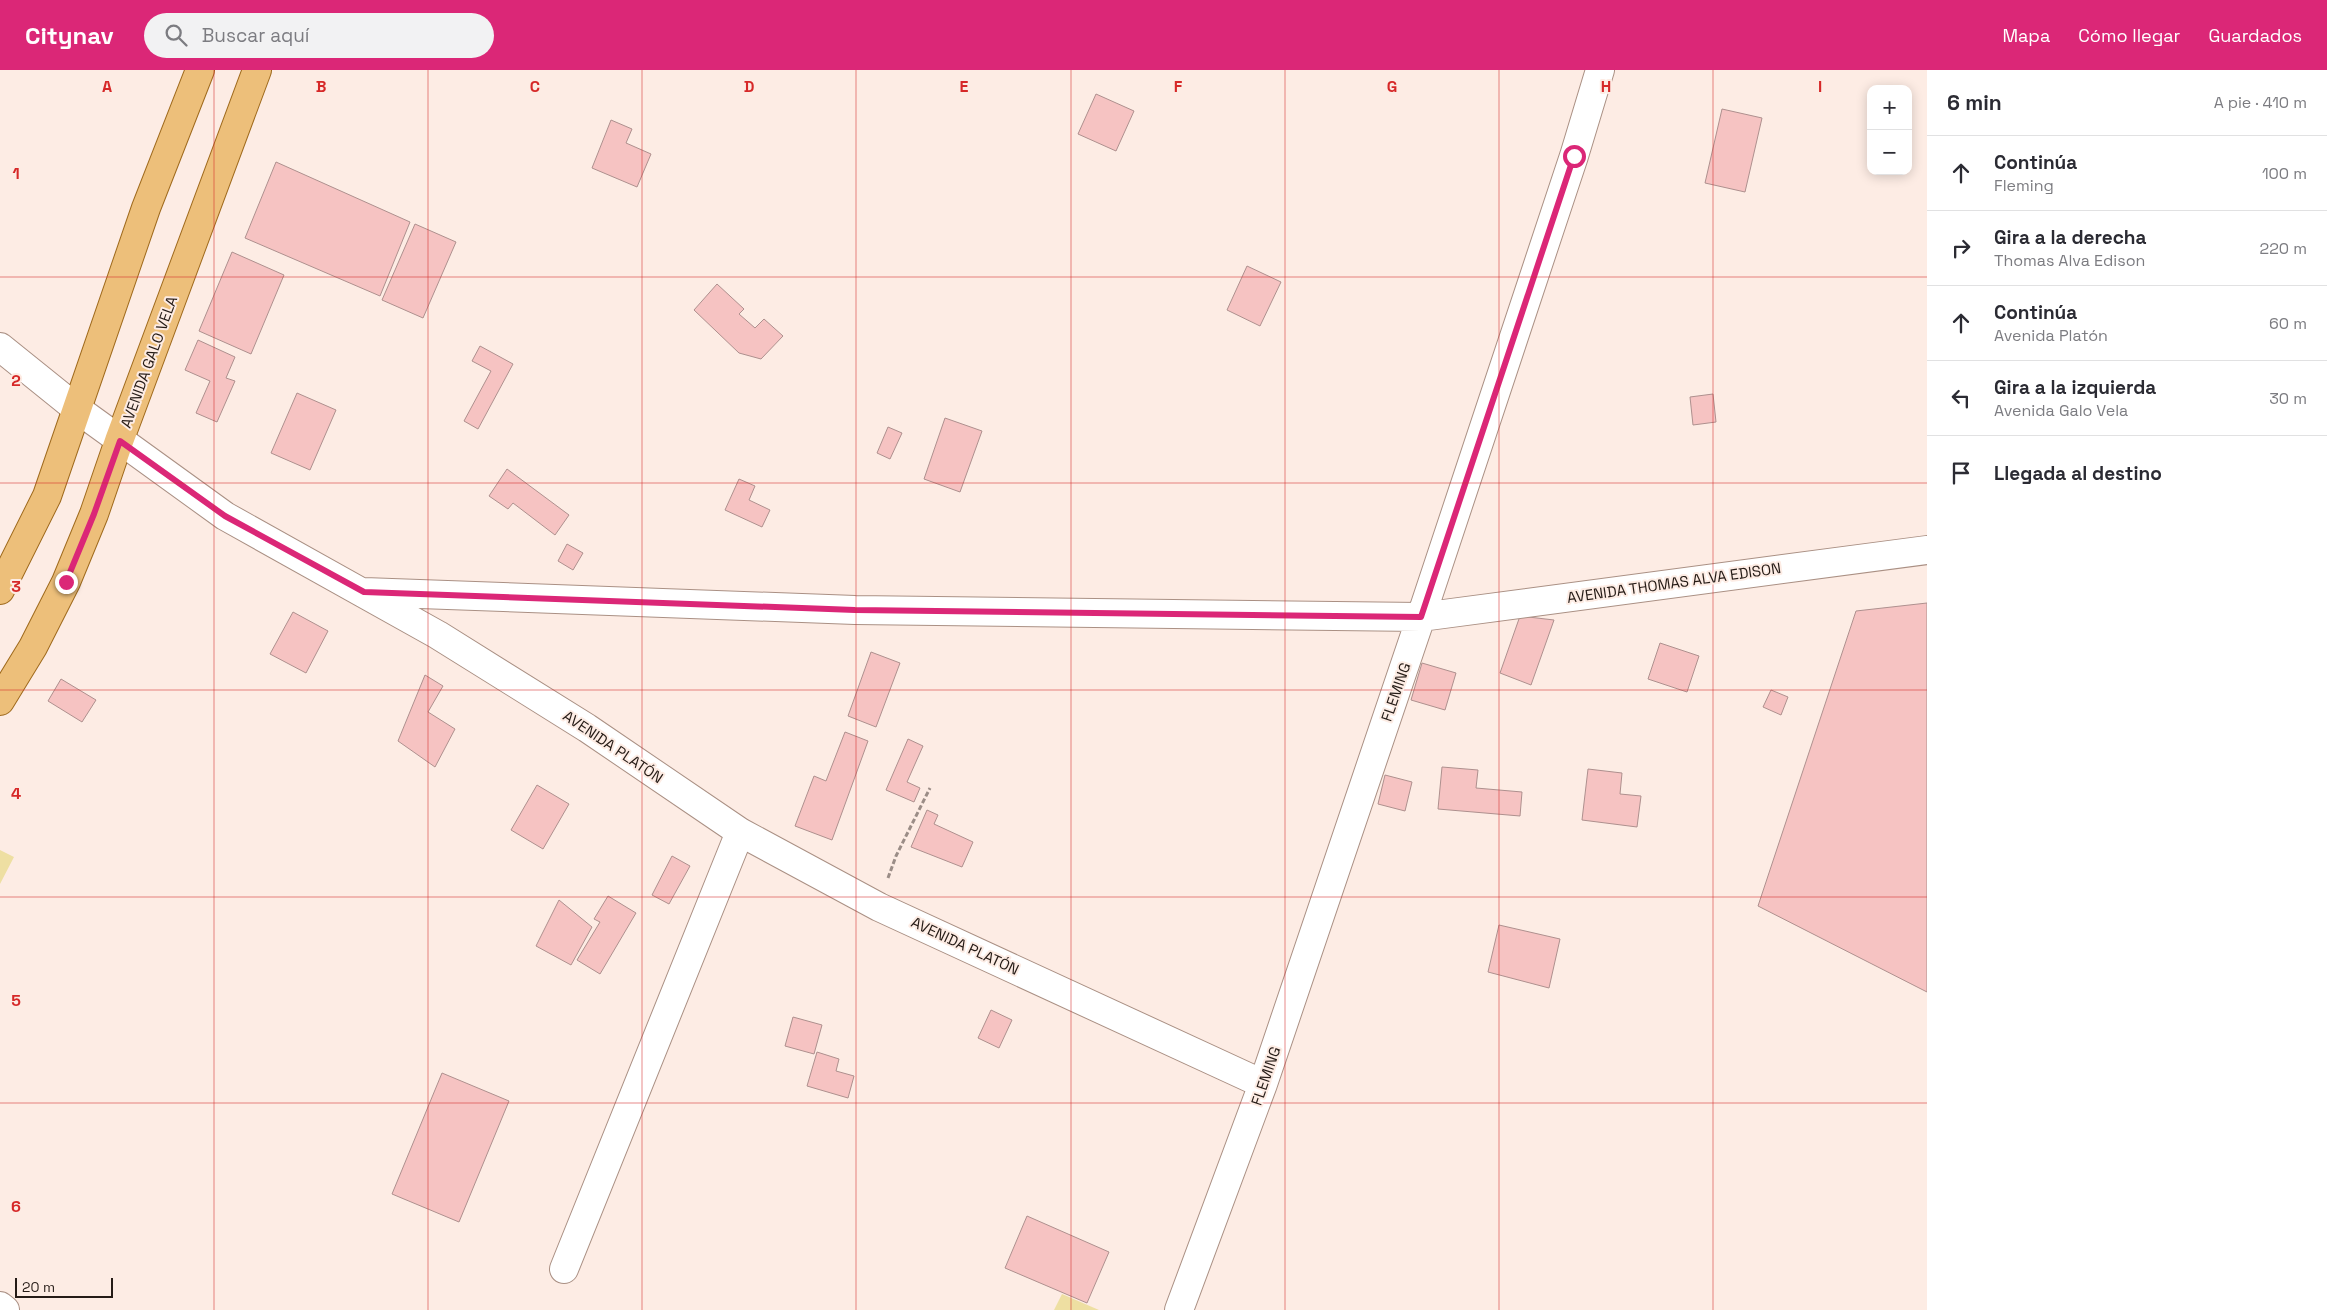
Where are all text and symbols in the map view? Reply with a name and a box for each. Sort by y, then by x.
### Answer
search box [144,13,494,58]
text: Citynav [25,20,114,51]
icon: search [162,21,190,49]
text: Buscar aquí [202,23,309,48]
text: Mapa [2002,24,2050,47]
text: Cómo llegar [2078,24,2180,47]
text: Guardados [2208,24,2302,47]
text: A [102,76,112,97]
text: B [316,76,326,97]
text: C [530,76,540,97]
text: D [744,76,754,97]
text: E [960,76,969,97]
text: F [1174,76,1183,97]
text: G [1387,76,1397,97]
text: H [1601,76,1611,97]
text: I [1818,76,1822,97]
map controls [1867,85,1912,175]
button: + [1867,85,1912,130]
text: 6 min [1947,89,2002,116]
text: A pie · 410 m [2214,92,2307,113]
button: − [1867,130,1912,175]
route start [1563,145,1586,168]
text: Continúa [1994,150,2077,175]
icon: ahead [1947,159,1975,187]
text: 1 [12,163,20,184]
text: 100 m [2262,163,2307,184]
text: Fleming [1994,175,2054,196]
text: Gira a la derecha [1994,225,2146,250]
icon: right [1947,234,1975,262]
text: 220 m [2260,238,2307,259]
text: Thomas Alva Edison [1994,250,2145,271]
street label: AVENIDA GALO VELA [116,293,181,430]
text: Continúa [1994,300,2077,325]
icon: ahead [1947,309,1975,337]
text: 60 m [2269,313,2307,334]
text: Avenida Platón [1994,325,2108,346]
text: 2 [11,370,21,391]
text: Gira a la izquierda [1994,375,2156,400]
icon: left [1947,384,1975,412]
text: 30 m [2269,388,2307,409]
text: Avenida Galo Vela [1994,400,2128,421]
icon: arrive [1947,459,1975,487]
text: Llegada al destino [1994,461,2162,486]
street label: AVENIDA THOMAS ALVA EDISON [1566,558,1782,607]
route end [55,571,78,594]
text: 3 [11,576,21,597]
street label: FLEMING [1377,660,1414,724]
street label: AVENIDA PLATÓN [560,706,667,787]
text: 4 [11,783,21,804]
street label: AVENIDA PLATÓN [908,912,1022,979]
text: 5 [11,990,21,1011]
street label: FLEMING [1247,1044,1284,1108]
text: 6 [11,1196,21,1217]
scale bar [15,1275,112,1298]
text: 20 m [22,1278,55,1296]

